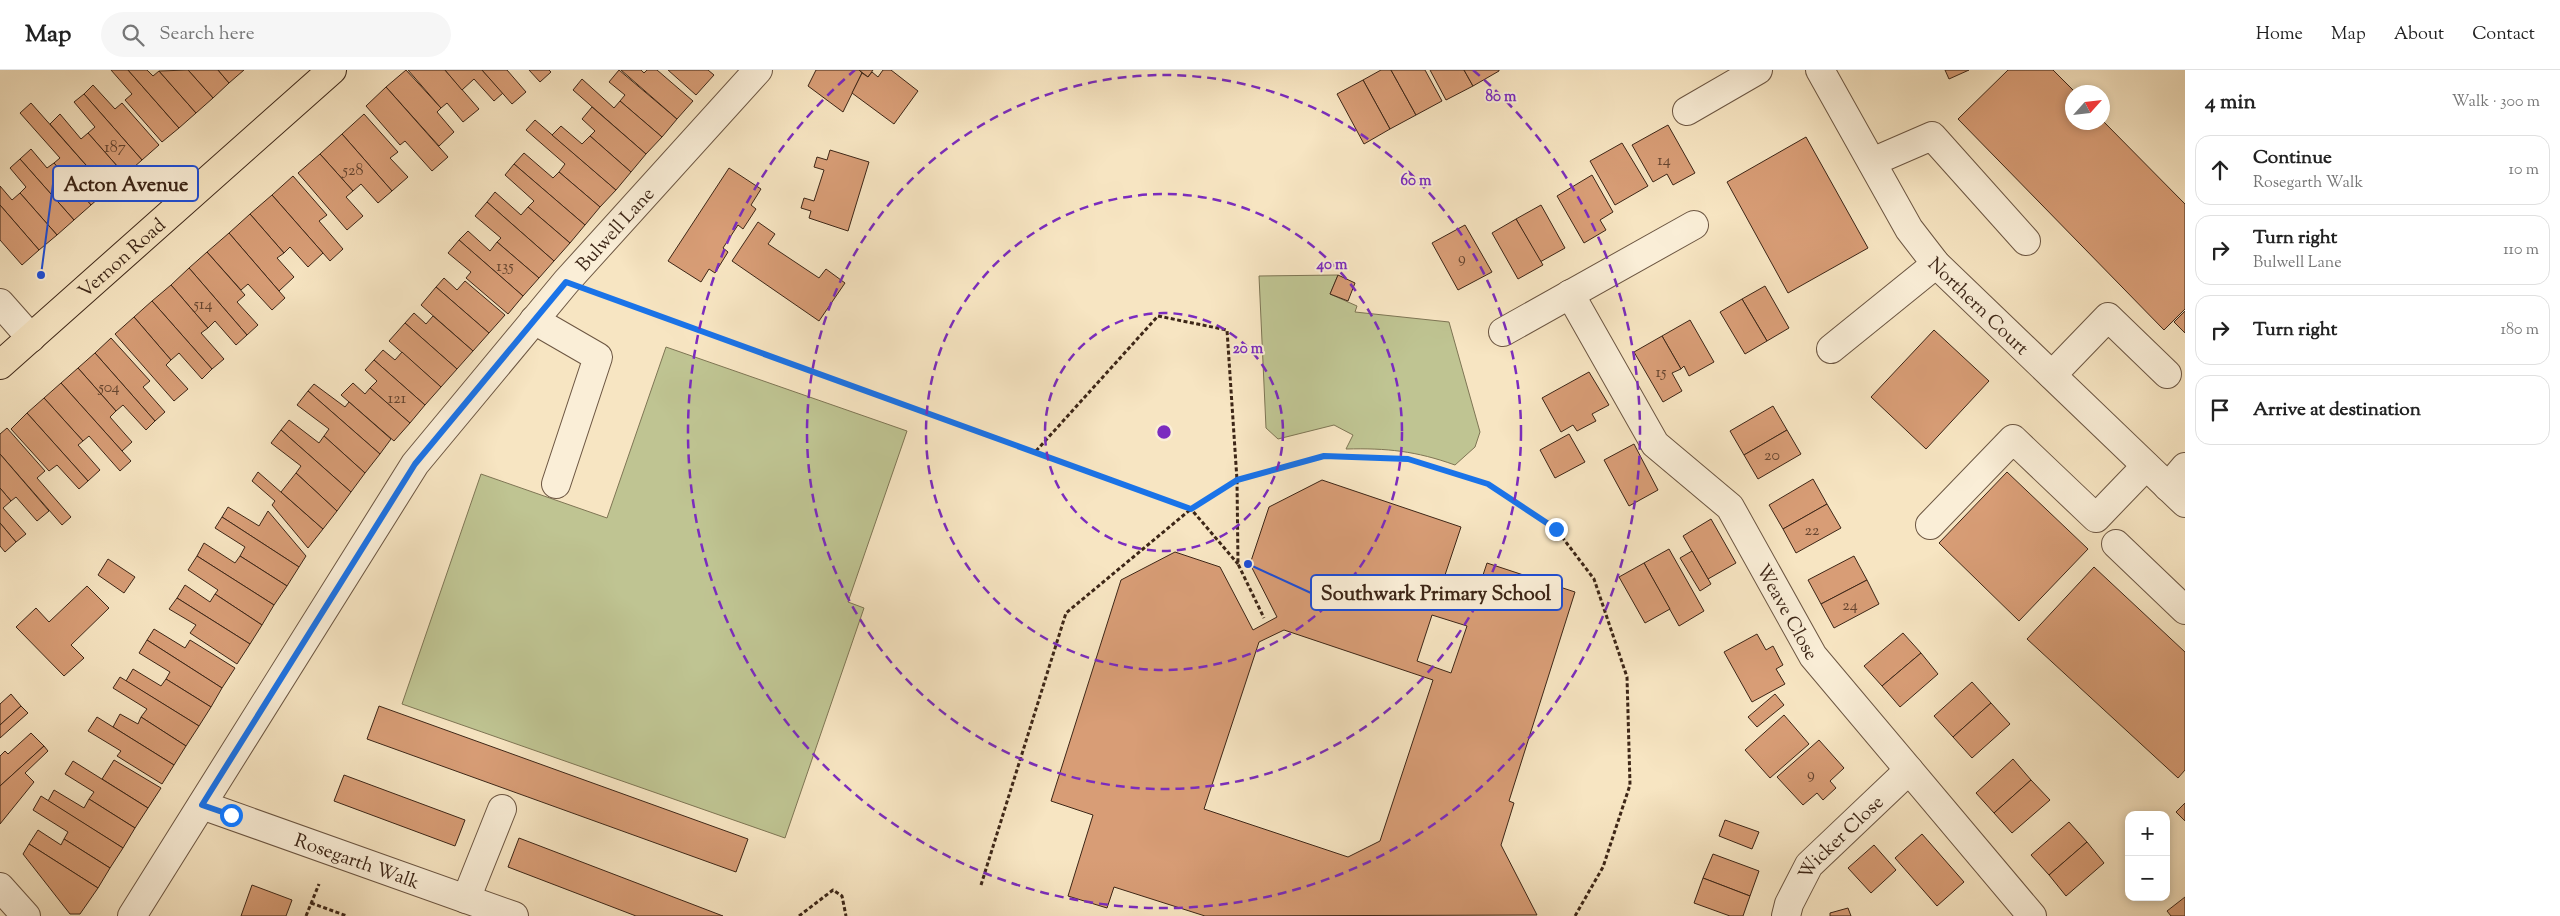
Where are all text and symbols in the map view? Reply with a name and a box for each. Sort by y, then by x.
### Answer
search box [101,12,451,57]
text: Map [25,18,71,52]
icon: search [119,21,147,49]
text: Search here [159,21,255,48]
text: Home [2256,22,2303,48]
text: Map [2331,22,2366,48]
text: About [2394,22,2444,48]
text: Contact [2472,22,2535,48]
north arrow [2065,85,2110,130]
text: 80 m [1485,87,1517,108]
text: 4 min [2205,88,2256,118]
text: Walk · 300 m [2452,91,2540,114]
house number: 187 [104,137,126,160]
text: Continue [2253,145,2332,172]
house number: 14 [1657,150,1671,173]
icon: ahead [2206,156,2234,184]
text: 10 m [2509,159,2539,182]
house number: 528 [342,160,363,183]
callout: Acton Avenue [53,166,198,201]
text: 60 m [1401,171,1432,192]
text: Acton Avenue [64,172,188,201]
text: Rosegarth Walk [2253,172,2363,195]
street label: Bulwell Lane [571,182,662,278]
street label: Vernon Road [73,213,173,306]
text: Turn right [2253,225,2337,252]
icon: right [2206,236,2234,264]
text: 110 m [2503,239,2539,262]
house number: 9 [1458,248,1466,271]
street label: Northern Court [1921,252,2034,363]
text: Bulwell Lane [2253,252,2342,275]
text: 40 m [1316,255,1348,276]
house number: 135 [496,256,514,279]
house number: 514 [193,294,212,317]
icon: right [2206,316,2234,344]
text: Turn right [2253,317,2337,344]
text: 180 m [2500,319,2539,342]
text: 20 m [1233,339,1264,360]
house number: 15 [1656,362,1667,385]
house number: 504 [97,377,120,400]
house number: 121 [388,388,407,411]
icon: arrive [2206,396,2234,424]
text: Arrive at destination [2253,397,2421,424]
centre of rings [1155,423,1173,441]
house number: 20 [1764,445,1780,468]
route end [1545,518,1568,541]
house number: 22 [1805,520,1820,543]
street label: Weave Close [1748,560,1824,666]
callout: Southwark Primary School [1311,575,1562,610]
text: Southwark Primary School [1321,581,1552,610]
house number: 24 [1842,595,1858,618]
house number: 9 [1807,764,1815,787]
street label: Wicker Close [1793,790,1891,885]
route start [220,804,243,827]
map controls [2125,811,2170,901]
button: + [2125,811,2170,856]
street label: Rosegarth Walk [290,828,424,898]
button: − [2125,856,2170,901]

